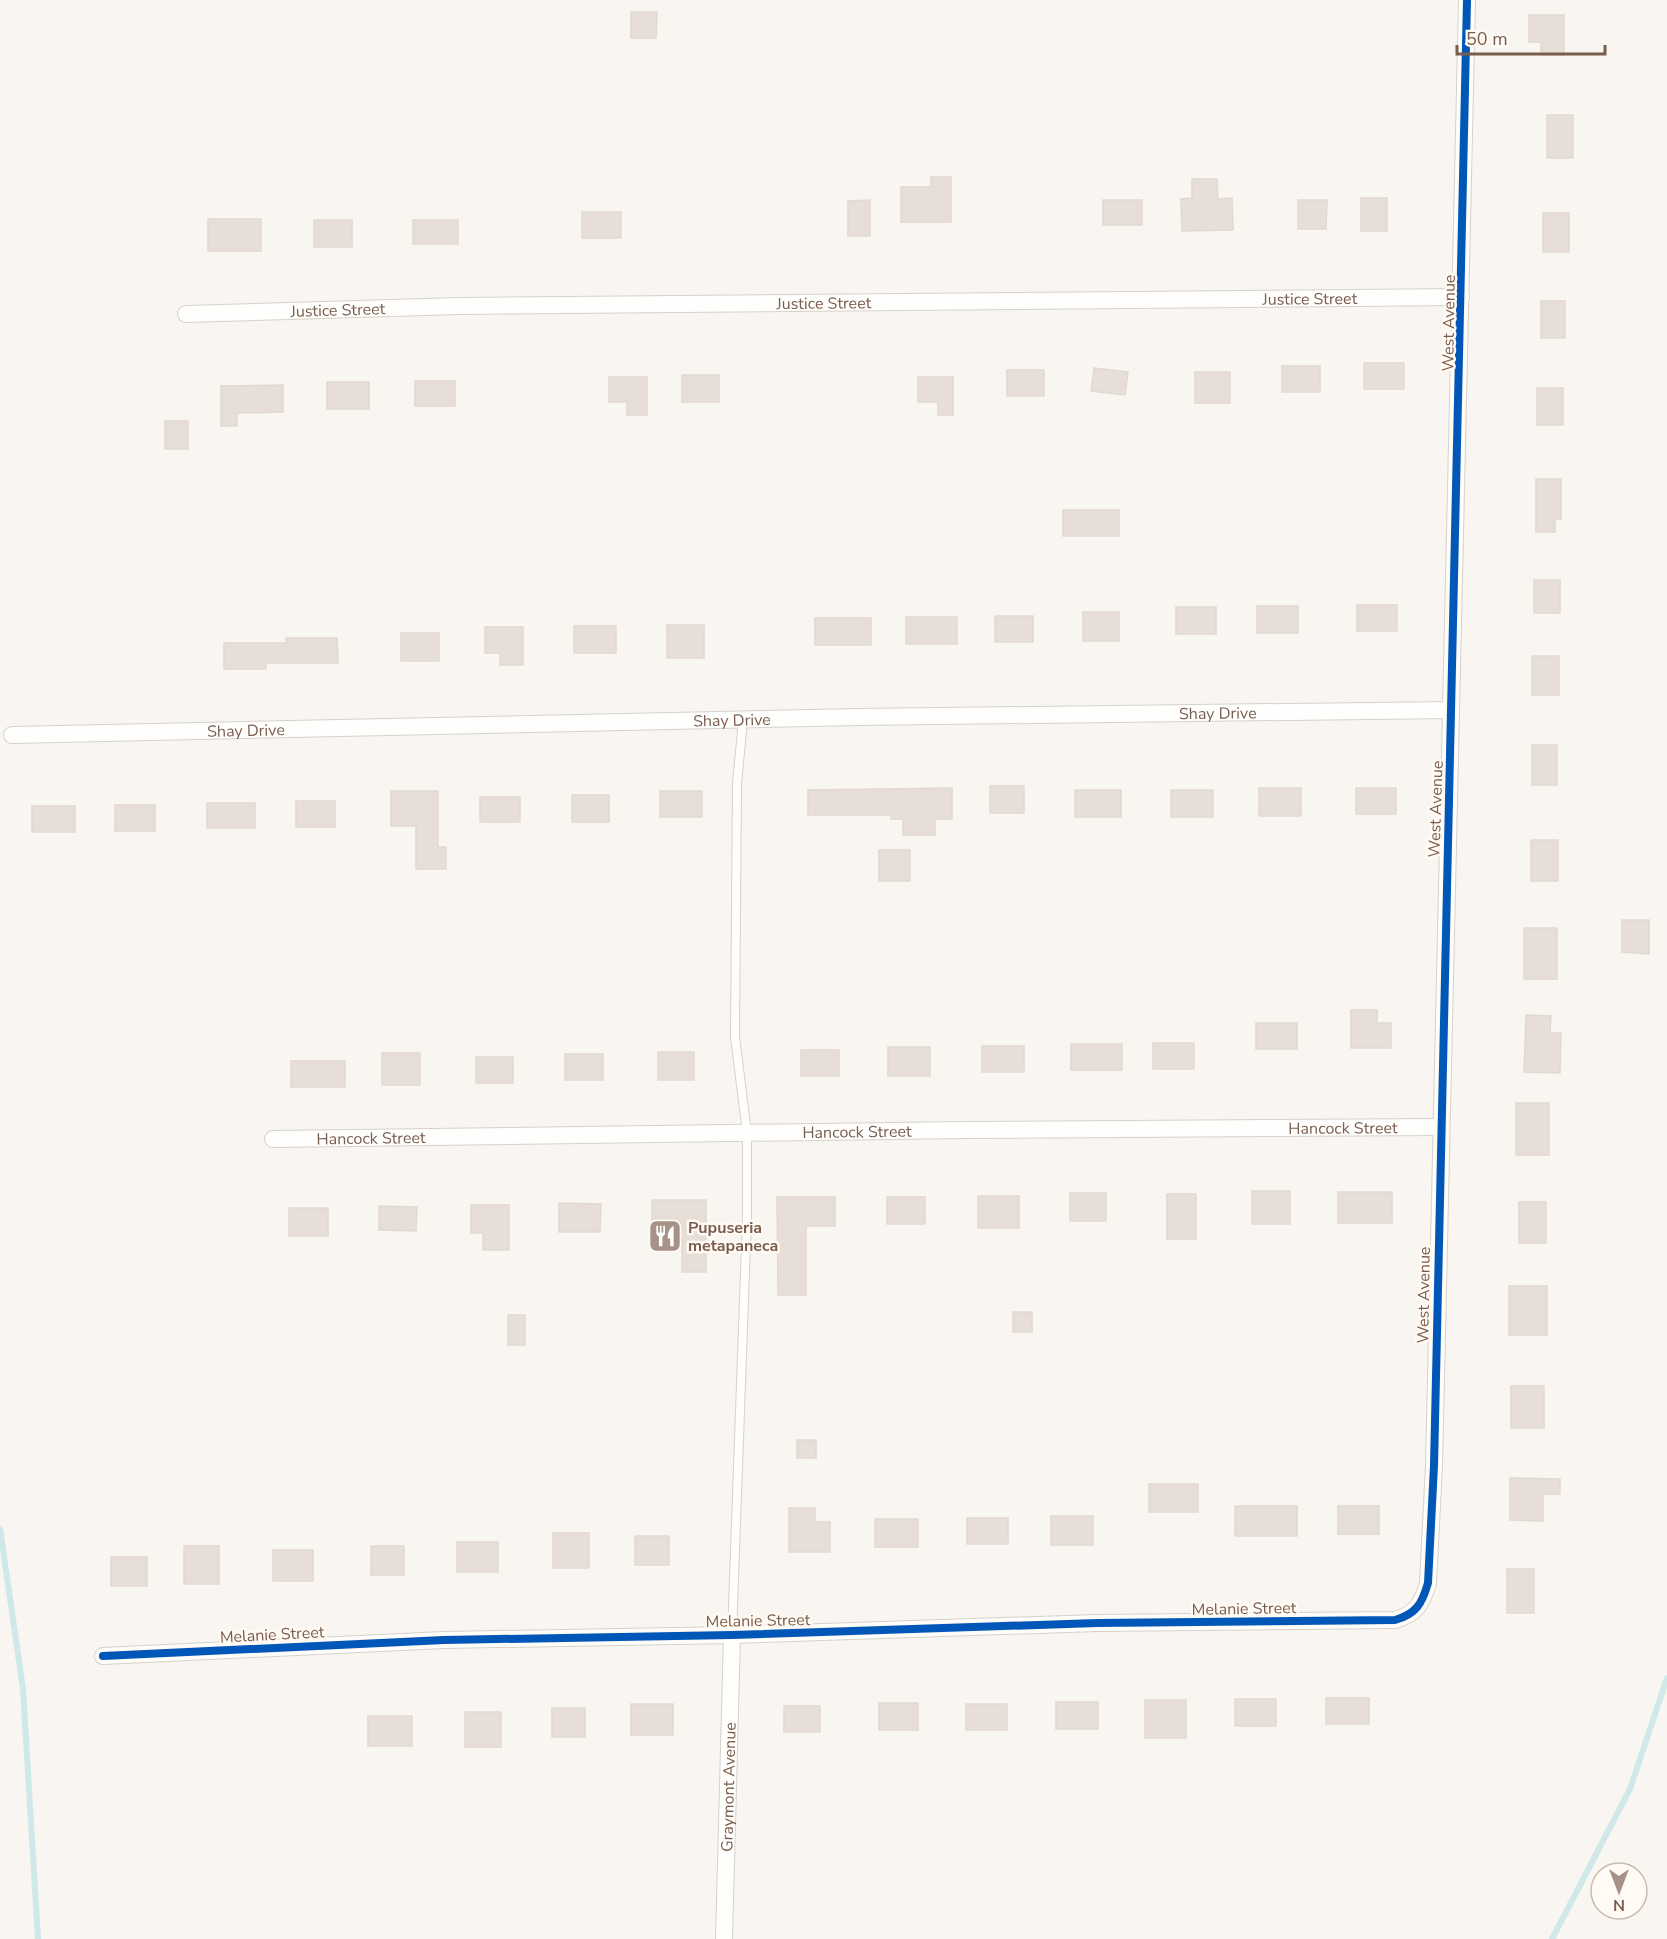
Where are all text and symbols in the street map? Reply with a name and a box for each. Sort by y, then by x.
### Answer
scale bar [1457,18,1606,56]
text: 50 m [1466,27,1508,51]
street label: West Avenue [1437,274,1461,372]
street label: Justice Street [1261,288,1358,311]
street label: Justice Street [775,292,872,315]
street label: Justice Street [289,298,386,323]
street label: Shay Drive [1179,702,1257,725]
street label: Shay Drive [693,709,771,733]
street label: Shay Drive [207,719,285,743]
street label: West Avenue [1423,760,1449,858]
street label: Hancock Street [1288,1117,1398,1140]
street label: Hancock Street [802,1121,912,1144]
street label: Hancock Street [316,1127,426,1150]
place label: Pupuseria metapaneca [688,1217,778,1257]
restaurant icon: Pupuseria metapaneca [647,1218,683,1254]
street label: West Avenue [1412,1246,1436,1344]
street label: Melanie Street [1192,1597,1297,1621]
street label: Melanie Street [706,1609,811,1633]
street label: Melanie Street [219,1621,325,1649]
street label: Graymont Avenue [716,1722,742,1852]
north arrow [1589,1861,1649,1921]
text: N [1613,1894,1625,1916]

